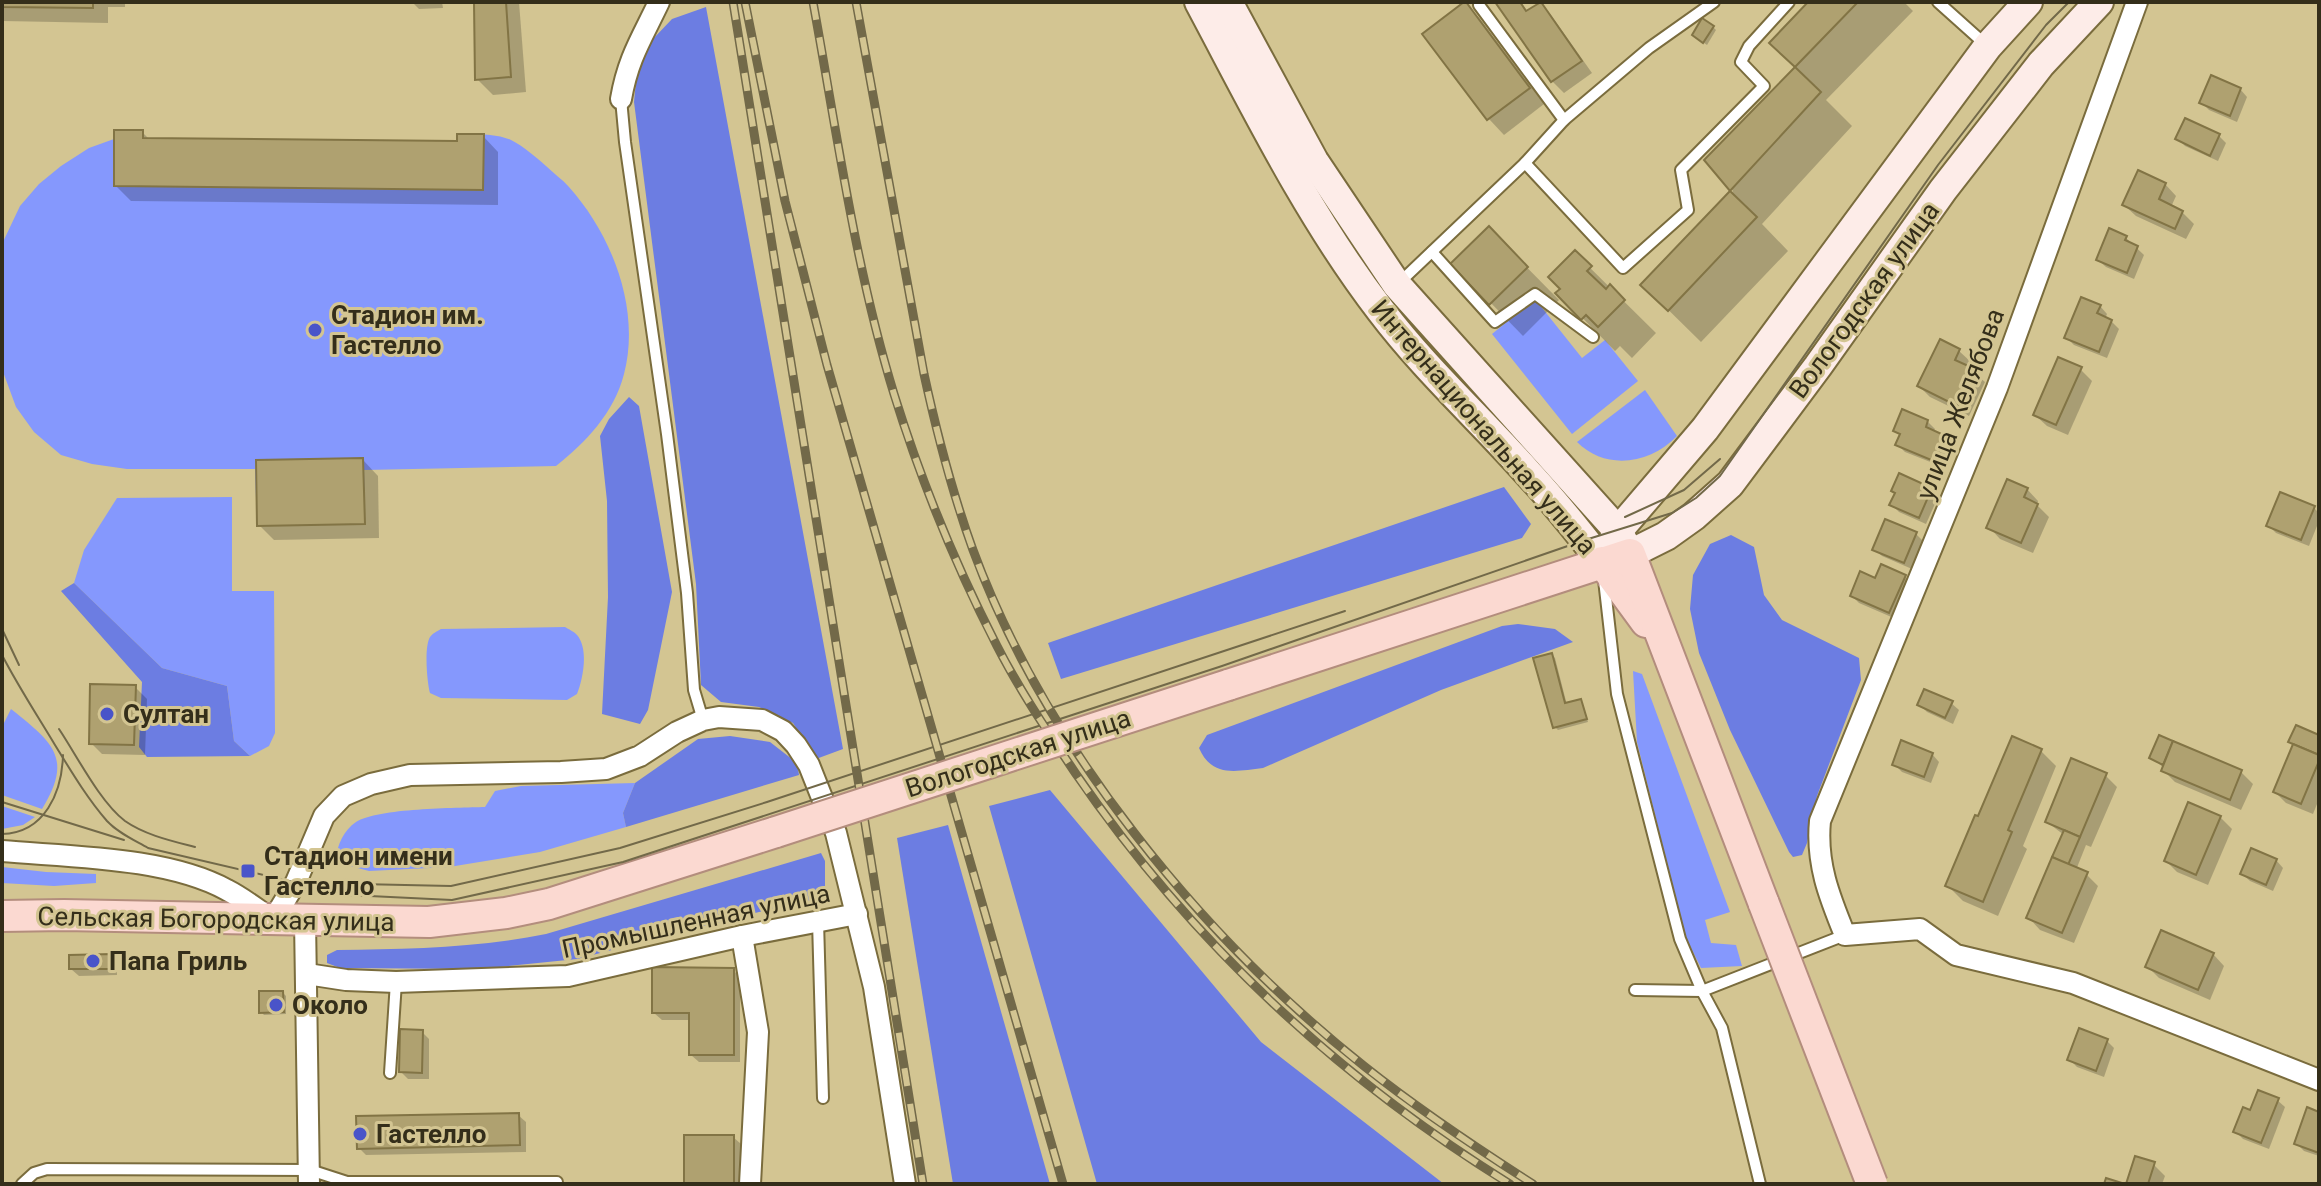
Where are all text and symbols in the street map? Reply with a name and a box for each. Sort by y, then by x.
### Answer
street label: Вологодская улица [1783,196,1945,404]
street label: Интернациональная улица [1365,294,1603,560]
place label: Стадион им. Гастелло [331,300,484,360]
street label: улица Желябова [1910,304,2010,504]
marker: Стадион им. Гастелло [306,321,324,339]
place label: Султан [123,699,209,729]
street label: Вологодская улица [902,702,1134,804]
marker: Султан [98,705,116,723]
place label: Стадион имени Гастелло [264,841,453,901]
marker: Стадион имени Гастелло [239,862,257,880]
street label: Промышленная улица [559,878,833,964]
street label: Сельская Богородская улица [37,901,395,937]
place label: Папа Гриль [109,946,247,976]
marker: Папа Гриль [84,952,102,970]
place label: Около [292,990,368,1020]
marker: Около [267,996,285,1014]
place label: Гастелло [376,1119,486,1149]
marker: Гастелло [351,1125,369,1143]

